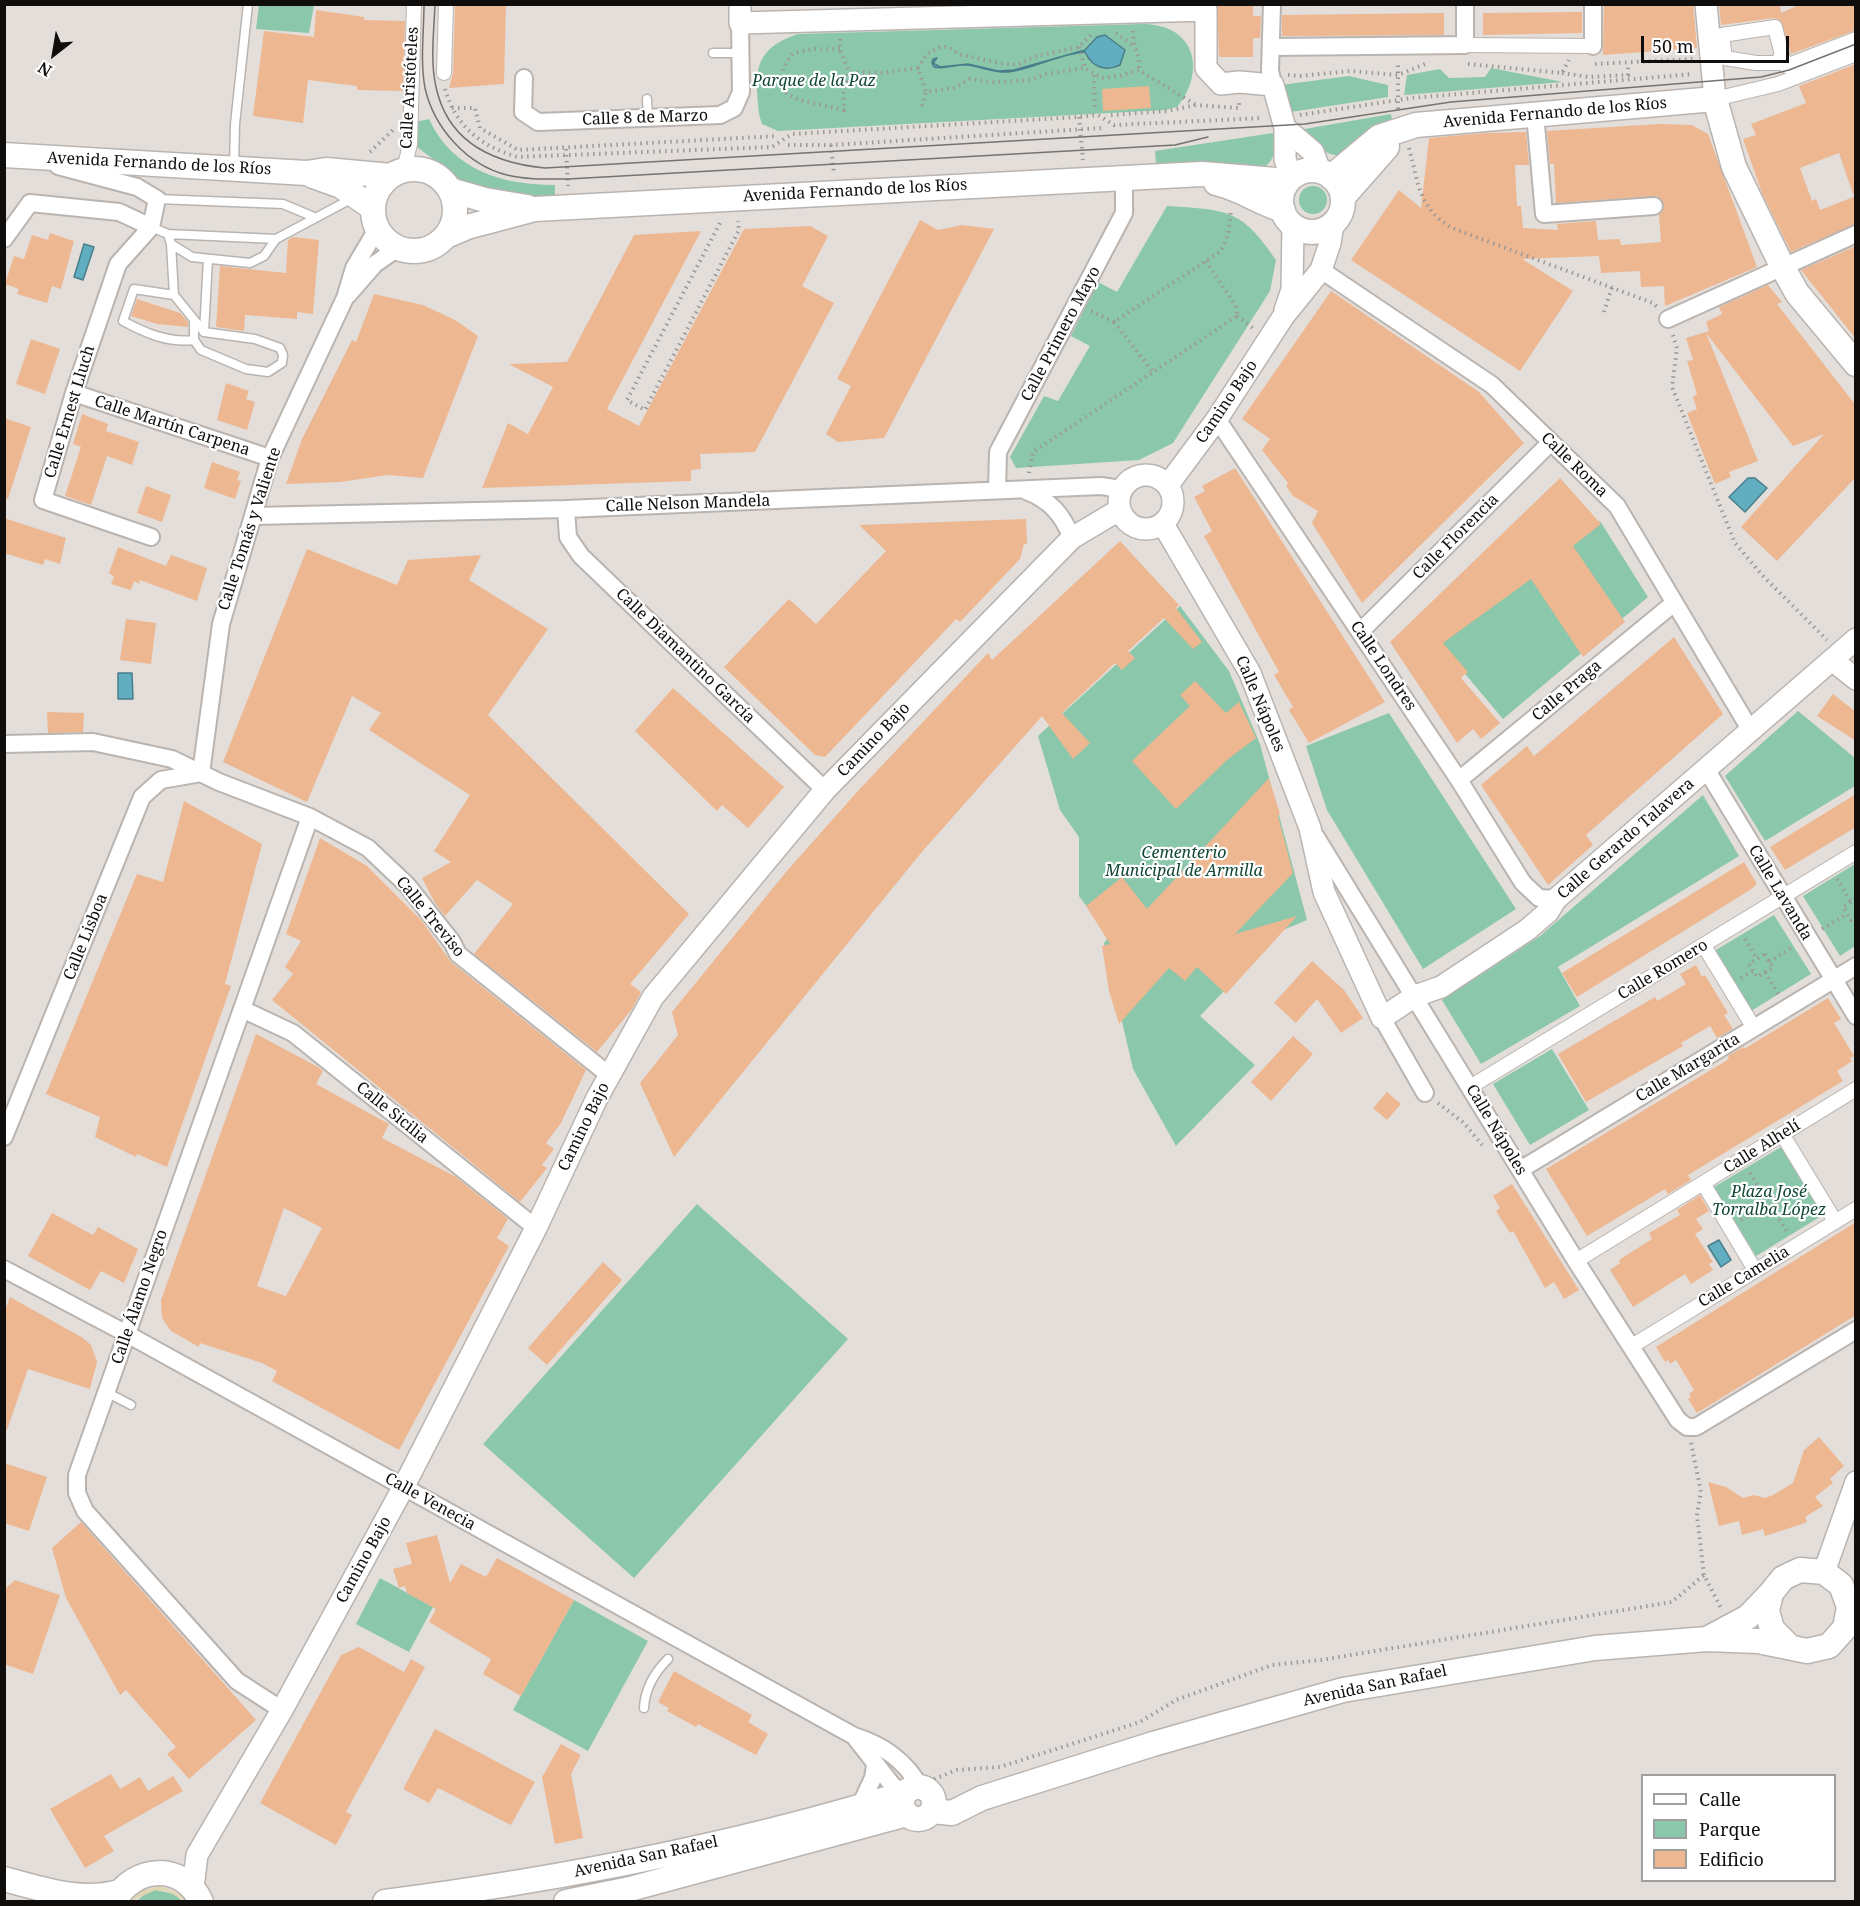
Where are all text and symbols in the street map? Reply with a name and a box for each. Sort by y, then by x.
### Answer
north arrow [24,24,84,84]
scale bar [1644,24,1792,62]
street label: Calle Aristóteles [397,26,423,150]
text: 50 m [1652,34,1694,58]
text: N [34,57,56,82]
park label: Parque de la Paz [752,71,876,91]
street label: Avenida Fernando de los Ríos [1442,94,1668,132]
street label: Calle 8 de Marzo [582,106,708,130]
street label: Avenida Fernando de los Ríos [46,149,272,179]
street label: Avenida Fernando de los Ríos [742,176,968,206]
street label: Calle Primero Mayo [1017,263,1105,405]
street label: Calle Ernest Lluch [41,343,99,481]
street label: Camino Bajo [1192,357,1262,447]
street label: Calle Martín Carpena [92,392,252,460]
street label: Calle Roma [1537,428,1611,502]
street label: Calle Tomás y Valiente [215,445,285,613]
street label: Calle Florencia [1409,490,1503,584]
street label: Calle Nelson Mandela [605,492,771,516]
street label: Calle Diamantino García [611,584,759,728]
street label: Calle Londres [1346,617,1420,715]
street label: Calle Nápoles [1231,653,1289,755]
street label: Calle Praga [1528,656,1606,726]
street label: Camino Bajo [834,699,914,781]
street label: Calle Gerardo Talavera [1554,774,1698,904]
street label: Calle Lavanda [1744,842,1816,944]
park label: Cementerio Municipal de Armilla [1105,843,1263,881]
street label: Calle Treviso [392,873,468,961]
street label: Calle Lisboa [60,891,112,983]
street label: Calle Romero [1614,936,1712,1004]
street label: Calle Margarita [1633,1029,1743,1107]
street label: Calle Sicilia [352,1078,432,1148]
street label: Camino Bajo [554,1080,614,1174]
street label: Calle Nápoles [1461,1081,1531,1179]
street label: Calle Alhelí [1720,1116,1804,1178]
park label: Plaza José Torralba López [1712,1182,1826,1220]
street label: Calle Álamo Negro [108,1227,172,1367]
street label: Calle Camelia [1695,1242,1793,1312]
street label: Calle Venecia [381,1469,479,1535]
street label: Camino Bajo [332,1513,396,1607]
street label: Avenida San Rafael [1301,1661,1449,1711]
legend [1641,1774,1836,1882]
text: Calle [1699,1787,1741,1811]
text: Parque [1699,1817,1761,1841]
street label: Avenida San Rafael [572,1832,720,1882]
text: Edificio [1699,1847,1764,1871]

